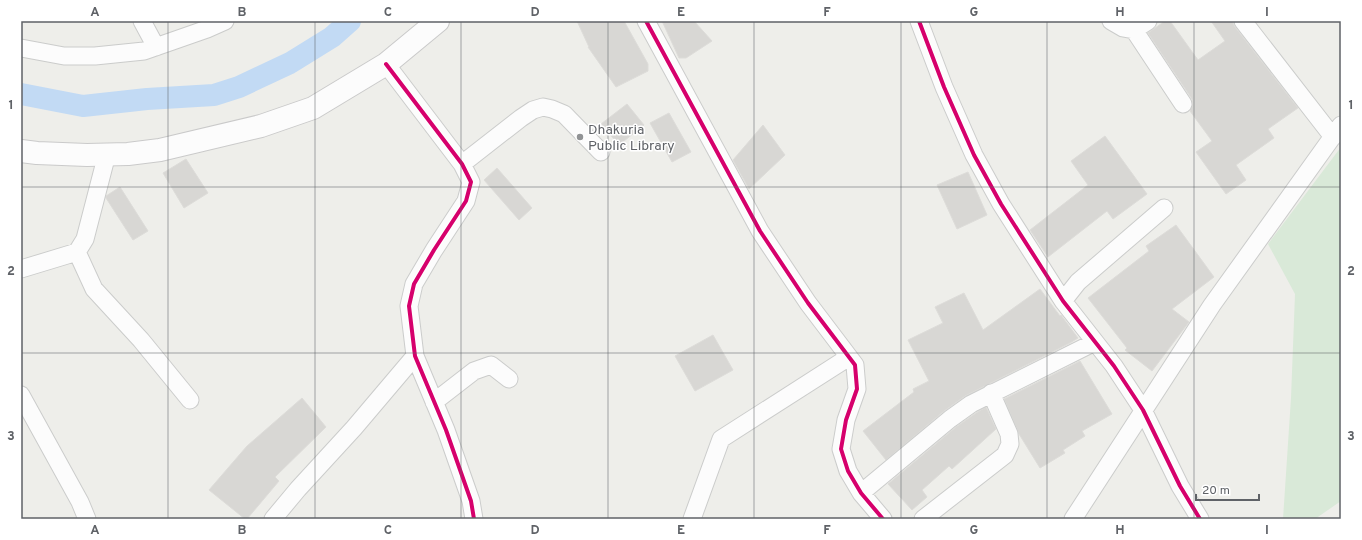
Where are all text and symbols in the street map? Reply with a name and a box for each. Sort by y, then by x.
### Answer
text: A [90,5,100,21]
text: B [238,5,247,21]
text: C [384,5,392,21]
text: D [530,5,540,21]
text: E [677,5,685,21]
text: F [823,5,831,21]
text: G [970,5,979,21]
text: H [1115,5,1125,21]
text: I [1265,5,1269,21]
text: 1 [8,98,14,114]
text: 1 [1348,98,1354,114]
place label: Dhakuria Public Library [588,122,675,155]
marker: Dhakuria Public Library [575,132,585,142]
text: 2 [7,264,15,280]
text: 2 [1347,264,1355,280]
text: 3 [7,429,15,445]
text: 3 [1347,429,1355,445]
scale bar [1196,476,1259,502]
text: 20 m [1202,483,1230,499]
text: A [90,523,100,539]
text: B [238,523,247,539]
text: C [384,523,392,539]
text: D [530,523,540,539]
text: E [677,523,685,539]
text: F [823,523,831,539]
text: G [970,523,979,539]
text: H [1115,523,1125,539]
text: I [1265,523,1269,539]

